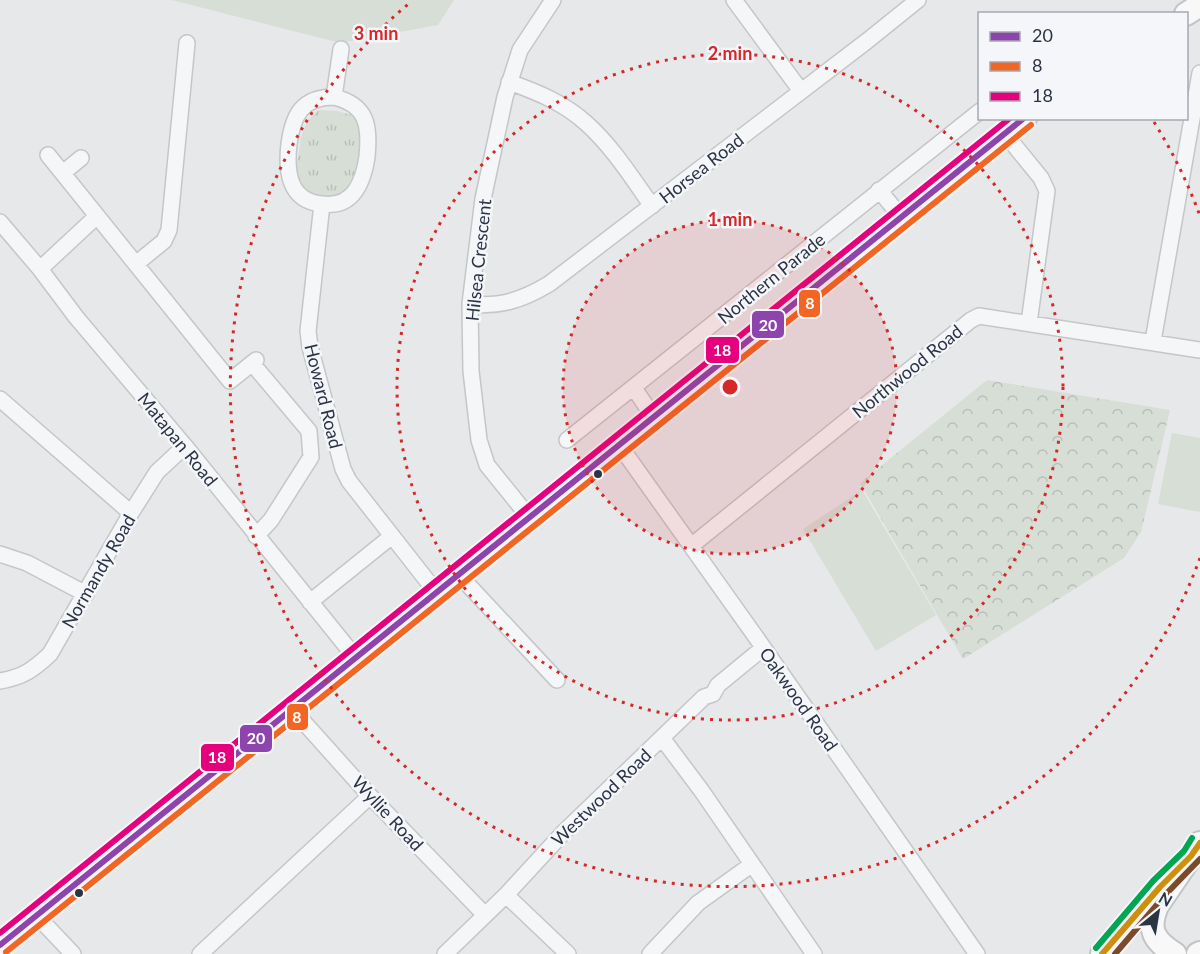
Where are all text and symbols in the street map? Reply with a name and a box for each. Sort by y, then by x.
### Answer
legend [978,12,1188,120]
text: 3 min [354,22,398,44]
text: 20 [1032,24,1053,46]
text: 2 min [708,42,752,64]
text: 8 [1032,54,1042,76]
text: 18 [1032,84,1053,106]
street label: Horsea Road [654,128,748,208]
street label: Hilsea Crescent [461,197,495,322]
text: 1 min [708,208,752,230]
street label: Northern Parade [713,228,829,328]
line badge: 8 [798,289,821,318]
text: 8 [805,293,815,312]
line badge: 20 [751,310,785,339]
text: 20 [759,315,777,334]
street label: Northwood Road [847,320,967,422]
line badge: 18 [705,336,740,364]
text: 18 [713,340,731,359]
street label: Howard Road [300,341,348,451]
centre of rings [720,377,740,397]
street label: Matapan Road [133,388,223,490]
unlabelled marker [592,468,604,480]
street label: Normandy Road [57,510,139,632]
street label: Oakwood Road [755,643,843,755]
line badge: 8 [286,703,309,731]
text: 8 [292,707,302,726]
line badge: 20 [239,724,273,753]
text: 20 [247,728,265,747]
line badge: 18 [200,743,235,772]
street label: Westwood Road [546,744,656,850]
text: 18 [208,747,226,766]
street label: Wyllie Road [348,771,428,855]
north arrow [1128,882,1188,942]
unlabelled marker [73,887,85,899]
text: N [1156,887,1176,910]

